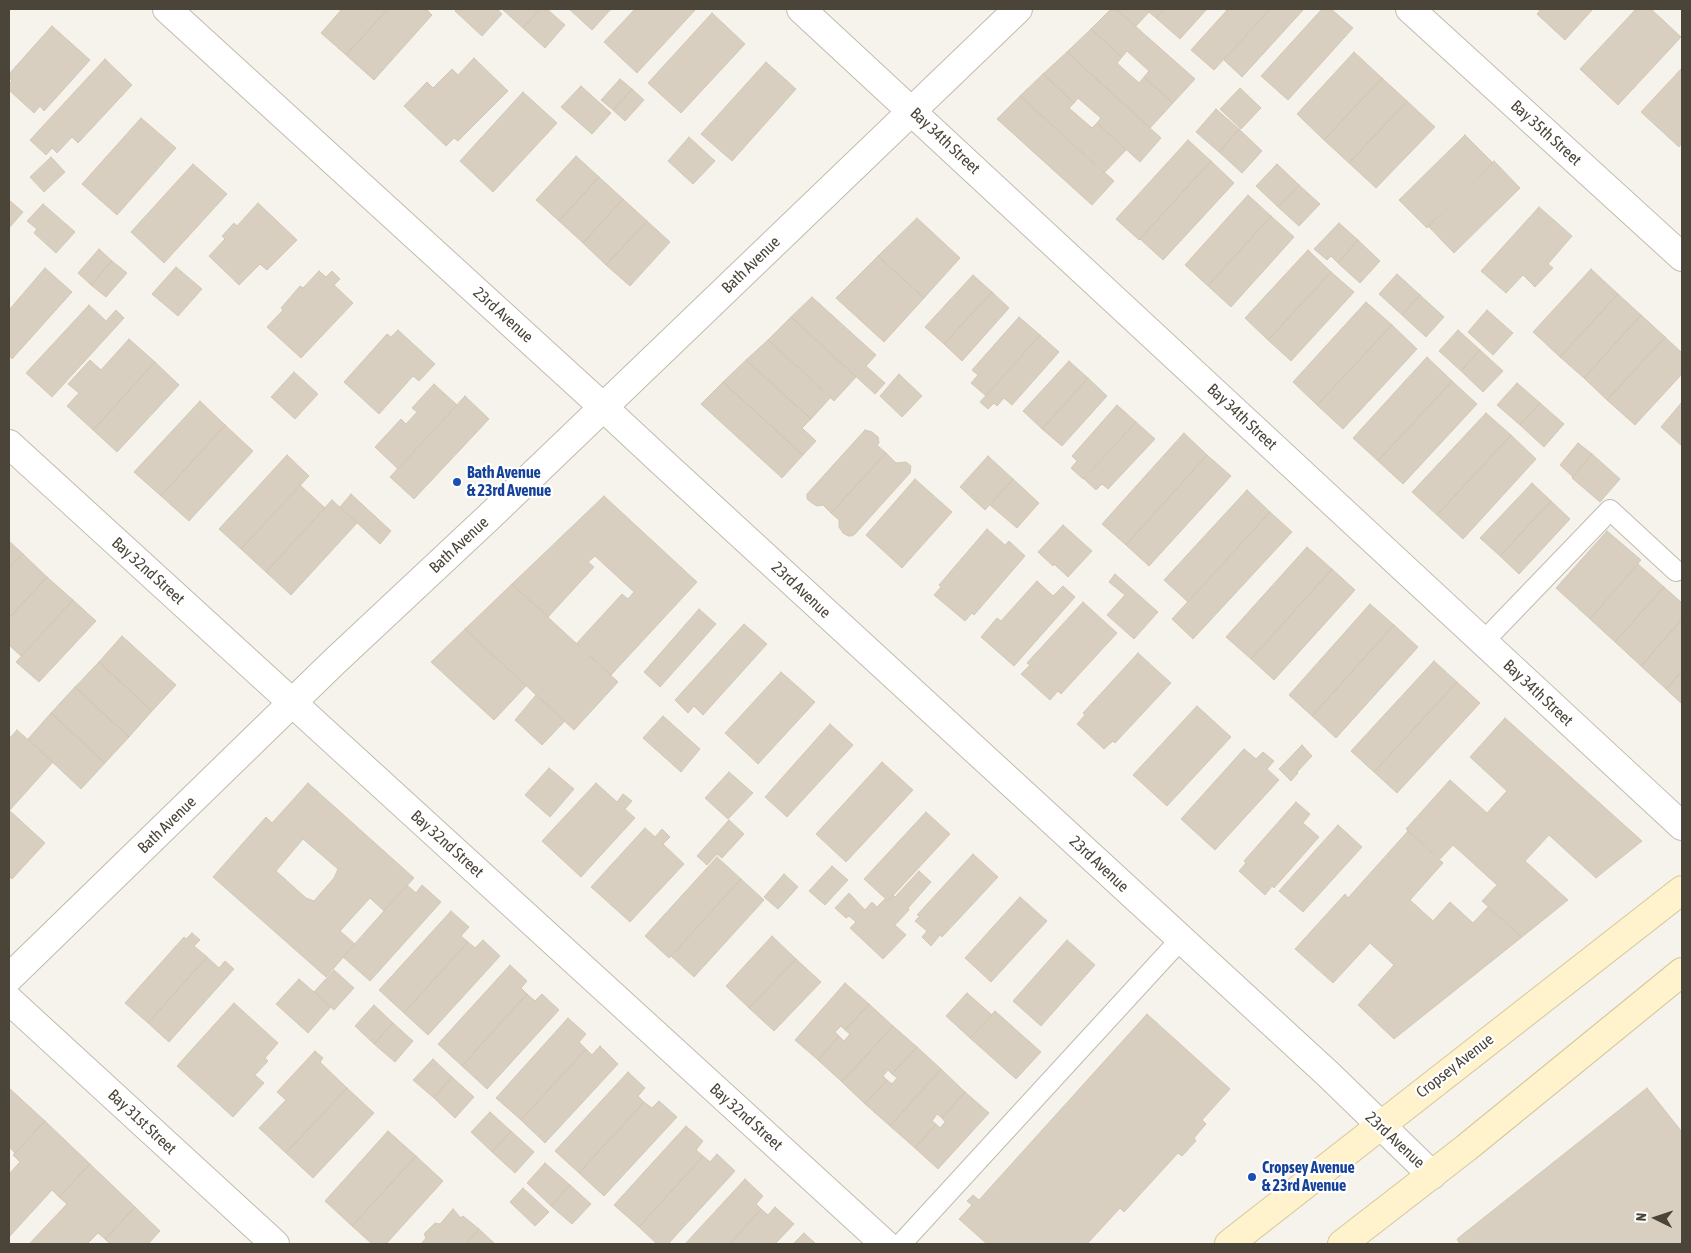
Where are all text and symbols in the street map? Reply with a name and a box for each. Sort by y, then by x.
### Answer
street label: Bay 35th Street [1507,96,1585,170]
street label: Bay 34th Street [906,104,984,178]
street label: Bath Avenue [718,232,784,298]
street label: 23rd Avenue [469,283,537,347]
street label: Bay 34th Street [1203,380,1281,454]
place label: Bath Avenue & 23rd Avenue [467,463,551,501]
marker: Bath Avenue & 23rd Avenue [451,476,463,488]
street label: Bath Avenue [425,513,493,577]
street label: Bay 32nd Street [108,533,188,609]
street label: 23rd Avenue [767,558,835,622]
street label: Bay 34th Street [1499,656,1577,730]
street label: Bath Avenue [134,792,200,858]
street label: Bay 32nd Street [407,806,487,882]
street label: 23rd Avenue [1065,832,1133,896]
street label: Cropsey Avenue [1413,1030,1497,1102]
street label: Bay 32nd Street [706,1079,786,1155]
street label: Bay 31st Street [104,1086,180,1158]
street label: 23rd Avenue [1361,1108,1429,1172]
place label: Cropsey Avenue & 23rd Avenue [1262,1158,1355,1196]
marker: Cropsey Avenue & 23rd Avenue [1246,1171,1258,1183]
north arrow [1631,1193,1681,1243]
text: N [1633,1212,1649,1222]

